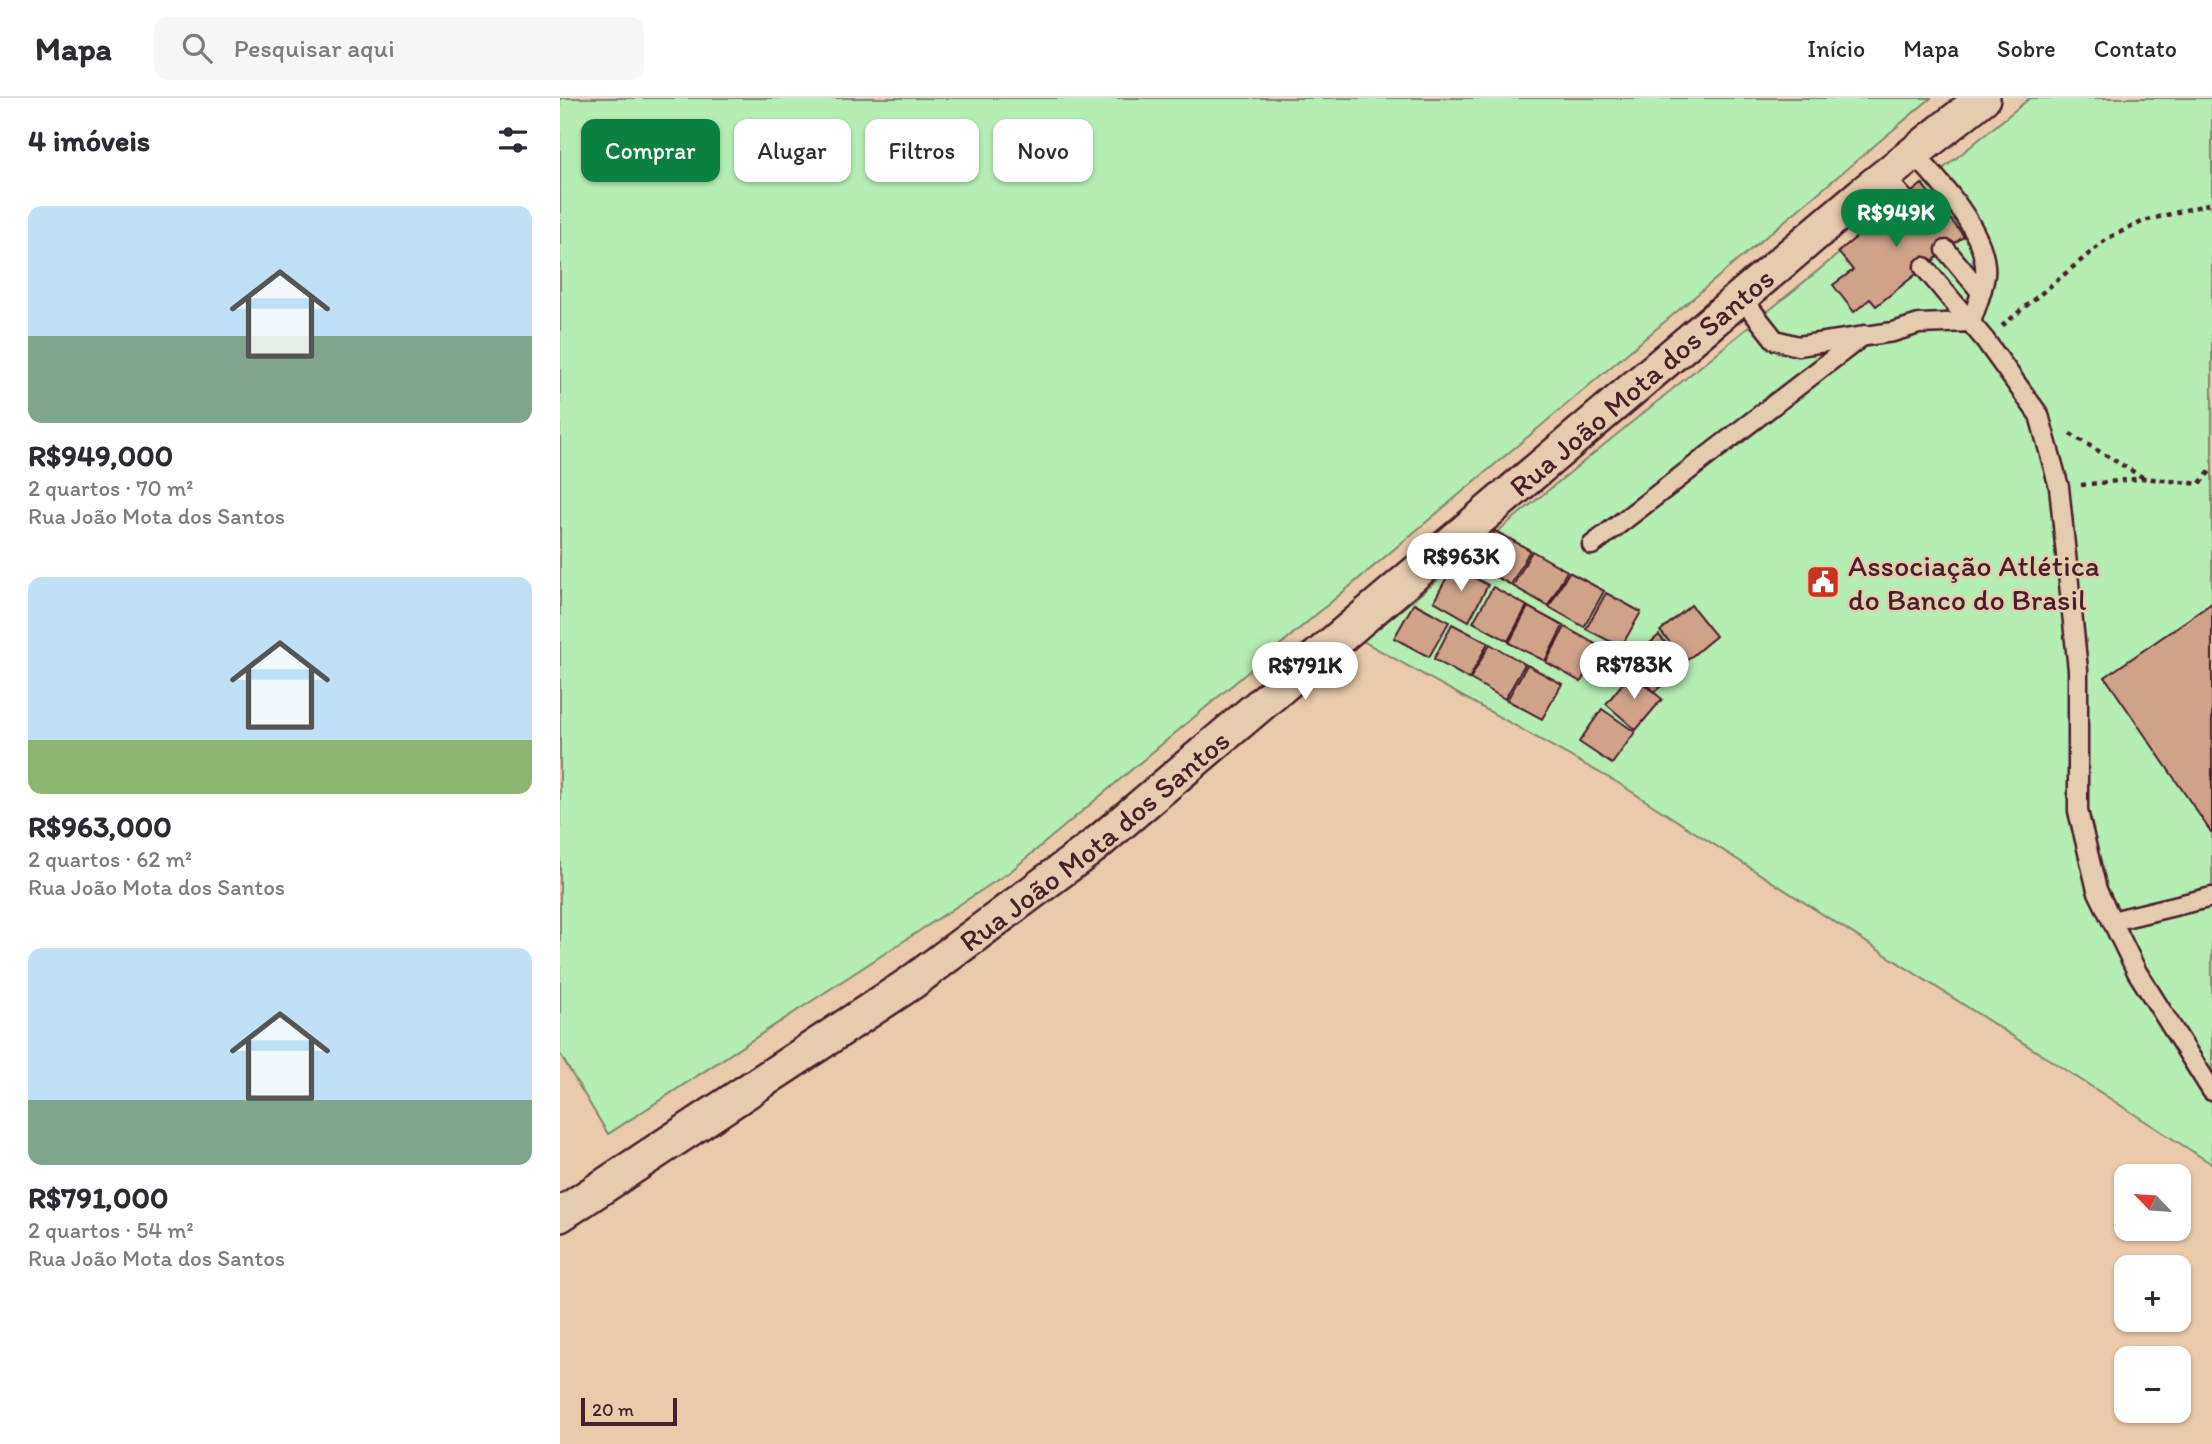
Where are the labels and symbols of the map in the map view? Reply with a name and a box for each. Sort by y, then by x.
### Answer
pin: R$949K [1839,190,1953,249]
street label: Rua João Mota dos Santos [1501,259,1781,504]
pin: R$963K [1404,533,1518,593]
place label: Associação Atlética do Banco do Brasil [1848,547,2100,618]
public building icon: Associação Atlética do Banco do Brasil [1804,563,1842,601]
pin: R$791K [1248,642,1362,702]
pin: R$783K [1577,642,1691,701]
street label: Rua João Mota dos Santos [952,721,1237,959]
north arrow [2114,1164,2191,1241]
scale bar [581,1395,677,1427]

